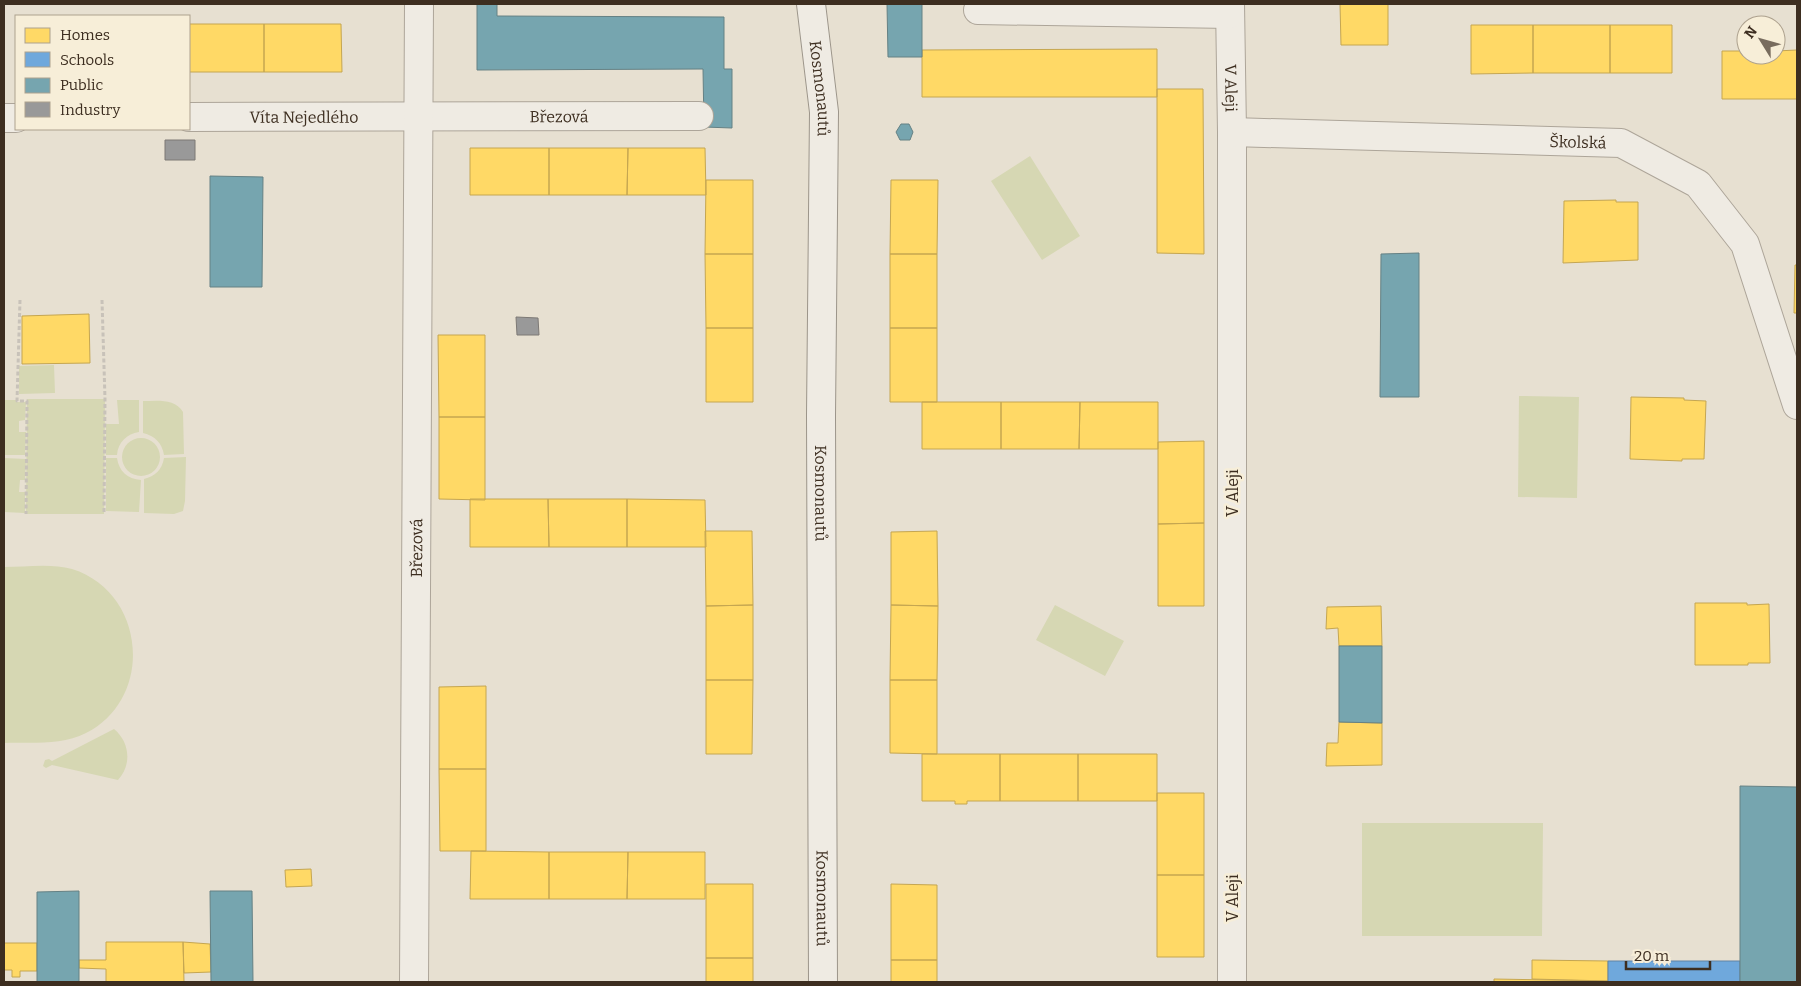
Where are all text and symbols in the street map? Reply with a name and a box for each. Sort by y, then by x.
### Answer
legend [15,15,190,130]
north arrow [1736,15,1786,65]
text: N [1741,23,1761,42]
text: Homes [60,26,110,44]
street label: Kosmonautů [806,39,834,137]
text: Schools [60,51,114,69]
street label: V Aleji [1221,64,1241,112]
text: Public [60,76,104,94]
text: Industry [60,101,120,119]
street label: Víta Nejedlého [249,107,359,126]
street label: Březová [529,107,589,126]
street label: Školská [1549,130,1607,152]
street label: Kosmonautů [812,445,831,542]
street label: V Aleji [1223,469,1242,517]
street label: Březová [407,518,426,578]
street label: Kosmonautů [813,850,832,947]
street label: V Aleji [1223,874,1242,922]
scale bar [1626,938,1710,970]
text: 20 m [1634,947,1670,965]

